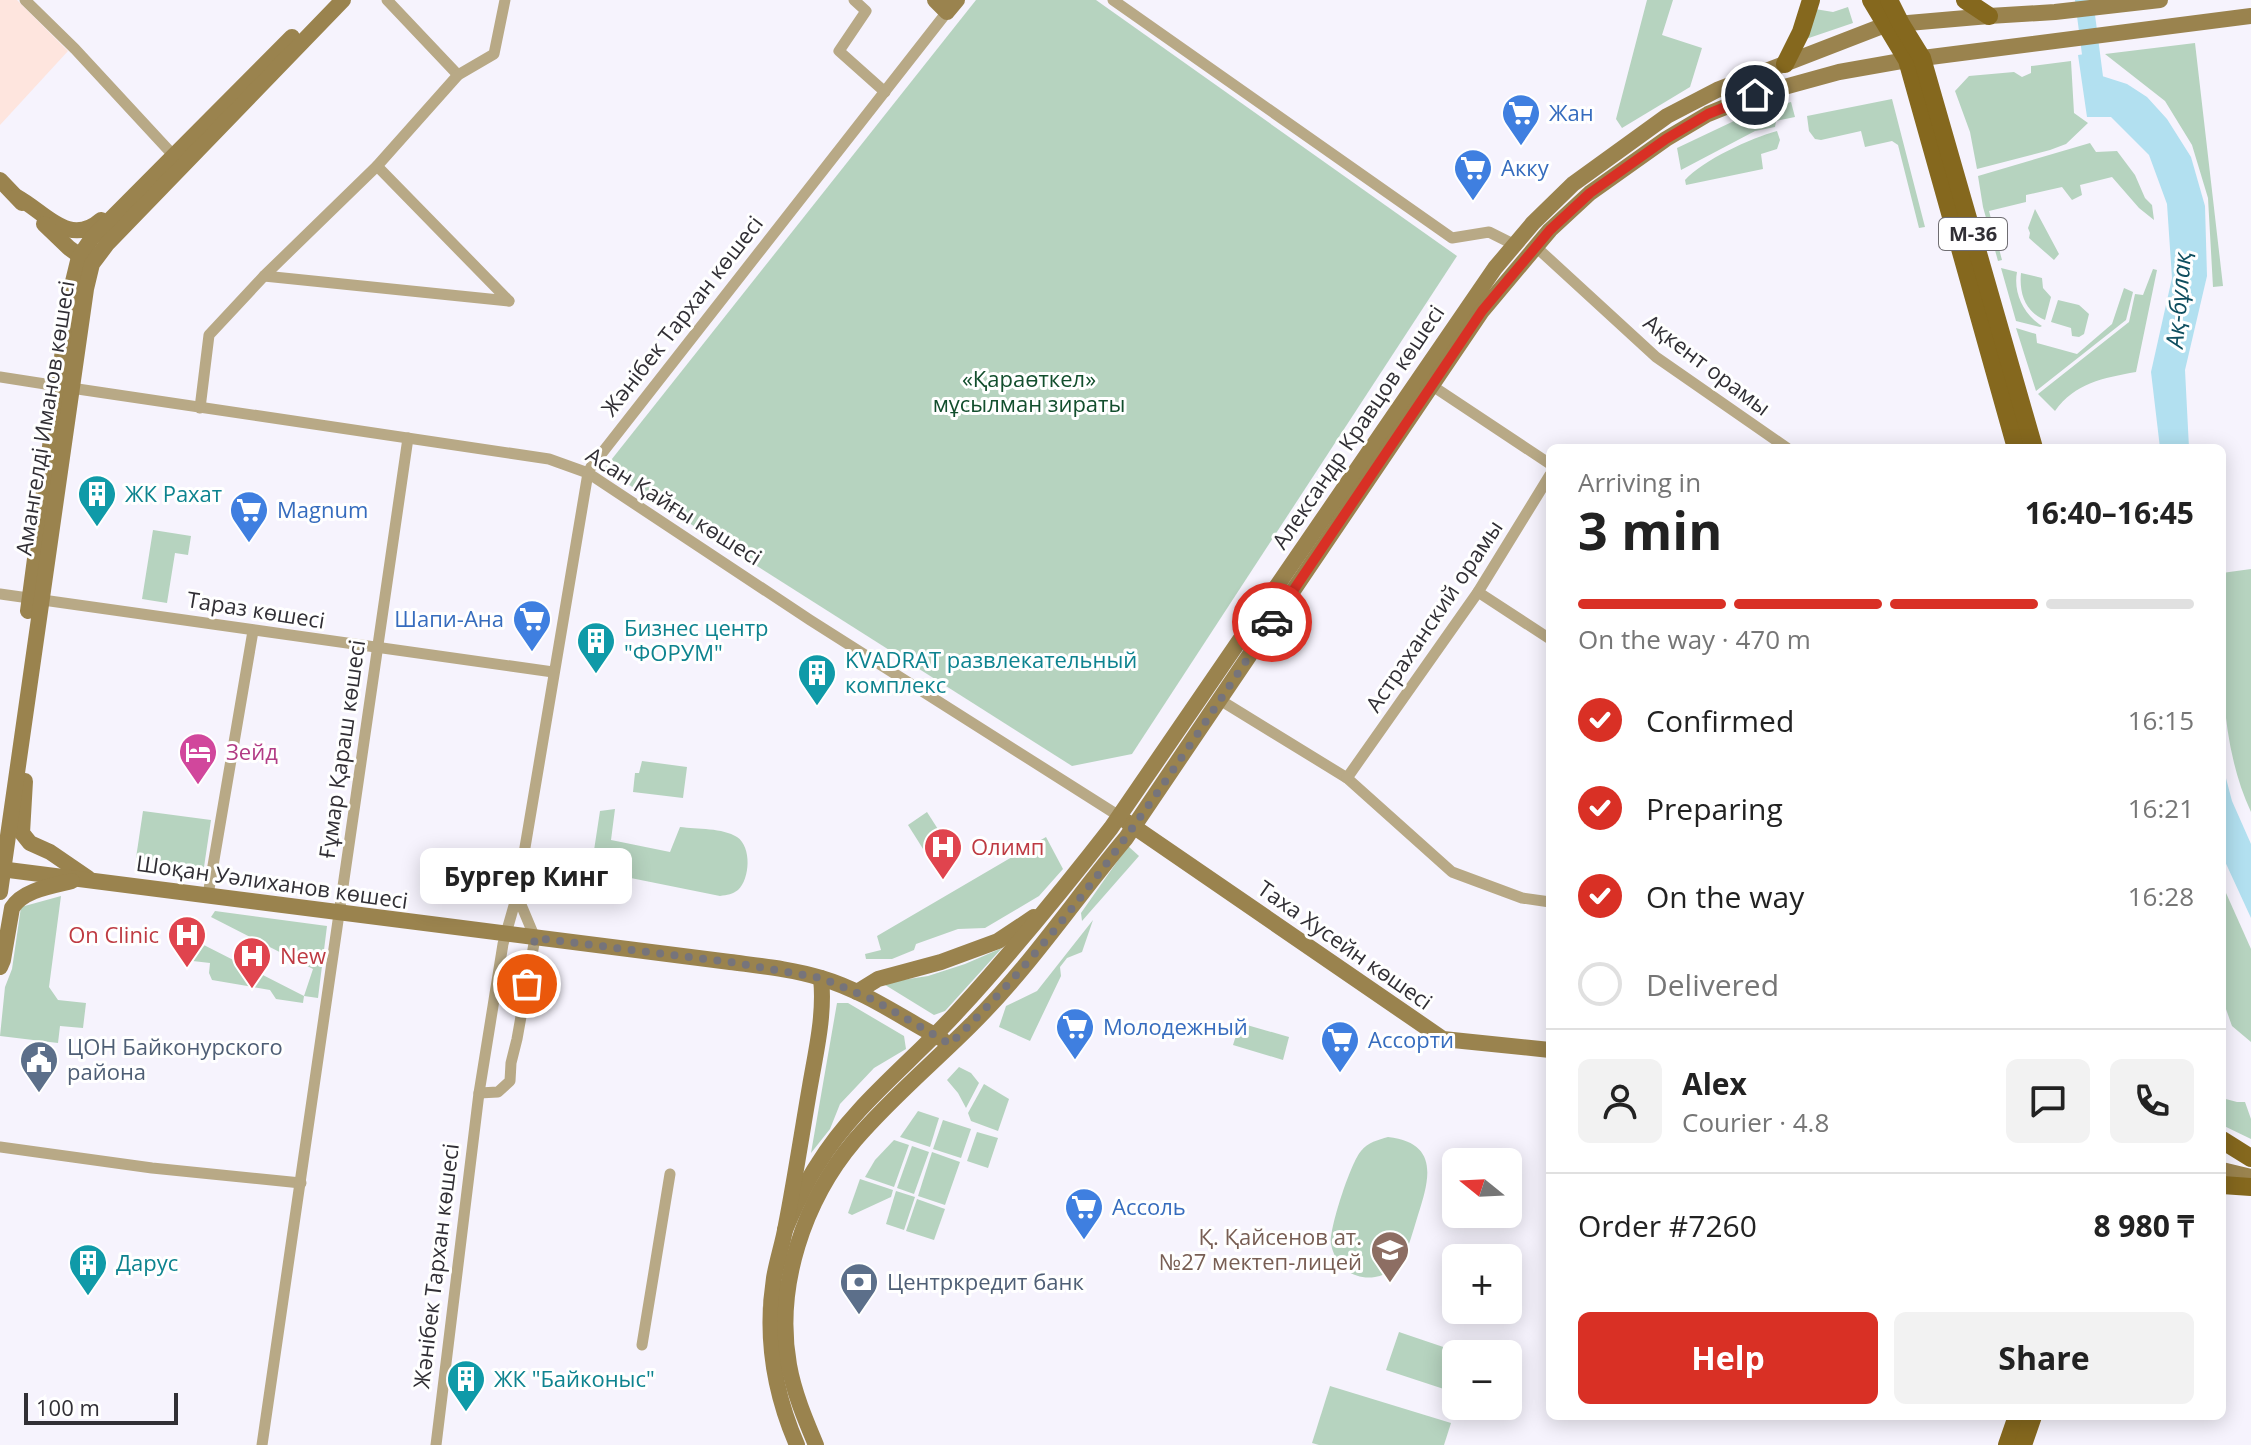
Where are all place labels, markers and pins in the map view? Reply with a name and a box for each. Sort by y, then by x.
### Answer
pin [1721,61,1789,129]
supermarket icon: Жан [1500,92,1542,147]
place label: Жан [1549,97,1594,127]
supermarket icon: Акку [1452,147,1494,202]
place label: Акку [1501,152,1550,182]
building icon: ЖК Рахат [76,473,118,528]
place label: ЖК Рахат [125,478,222,508]
supermarket icon: Magnum [228,489,270,544]
place label: Magnum [277,494,368,524]
supermarket icon: Шапи-Ана [511,598,553,653]
place label: Шапи-Ана [394,603,504,633]
place label: Бизнес центр "ФОРУМ" [624,612,768,667]
building icon: Бизнес центр "ФОРУМ" [575,620,617,675]
place label: KVADRAT развлекательный комплекс [845,644,1137,699]
building icon: KVADRAT развлекательный комплекс [796,652,838,707]
hotel icon: Зейд [177,731,219,786]
place label: Зейд [226,736,278,766]
hospital icon: Олимп [922,826,964,881]
place label: Олимп [971,831,1044,861]
callout: Бургер Кинг [421,848,633,904]
hospital icon: On Clinic [166,914,208,969]
place label: On Clinic [68,919,159,949]
hospital icon: New [231,935,273,990]
place label: New [280,940,326,970]
pin [493,950,561,1018]
supermarket icon: Молодежный [1054,1006,1096,1061]
place label: Молодежный [1103,1011,1248,1041]
supermarket icon: Ассорти [1319,1019,1361,1074]
place label: Ассорти [1368,1024,1454,1054]
place label: ЦОН Байконурского района [67,1031,283,1086]
public building icon: ЦОН Байконурского района [18,1039,60,1094]
supermarket icon: Ассоль [1063,1186,1105,1241]
place label: Ассоль [1112,1191,1186,1221]
place label: Қ. Қайсенов ат. №27 мектеп-лицей [1159,1221,1362,1276]
school or university icon: Қ. Қайсенов ат. №27 мектеп-лицей [1369,1229,1411,1284]
building icon: Дарус [67,1242,109,1297]
place label: Дарус [116,1247,178,1277]
bank icon: Центркредит банк [838,1261,880,1316]
place label: Центркредит банк [887,1266,1084,1296]
building icon: ЖК "Байконыс" [445,1358,487,1413]
place label: ЖК "Байконыс" [494,1363,655,1393]

